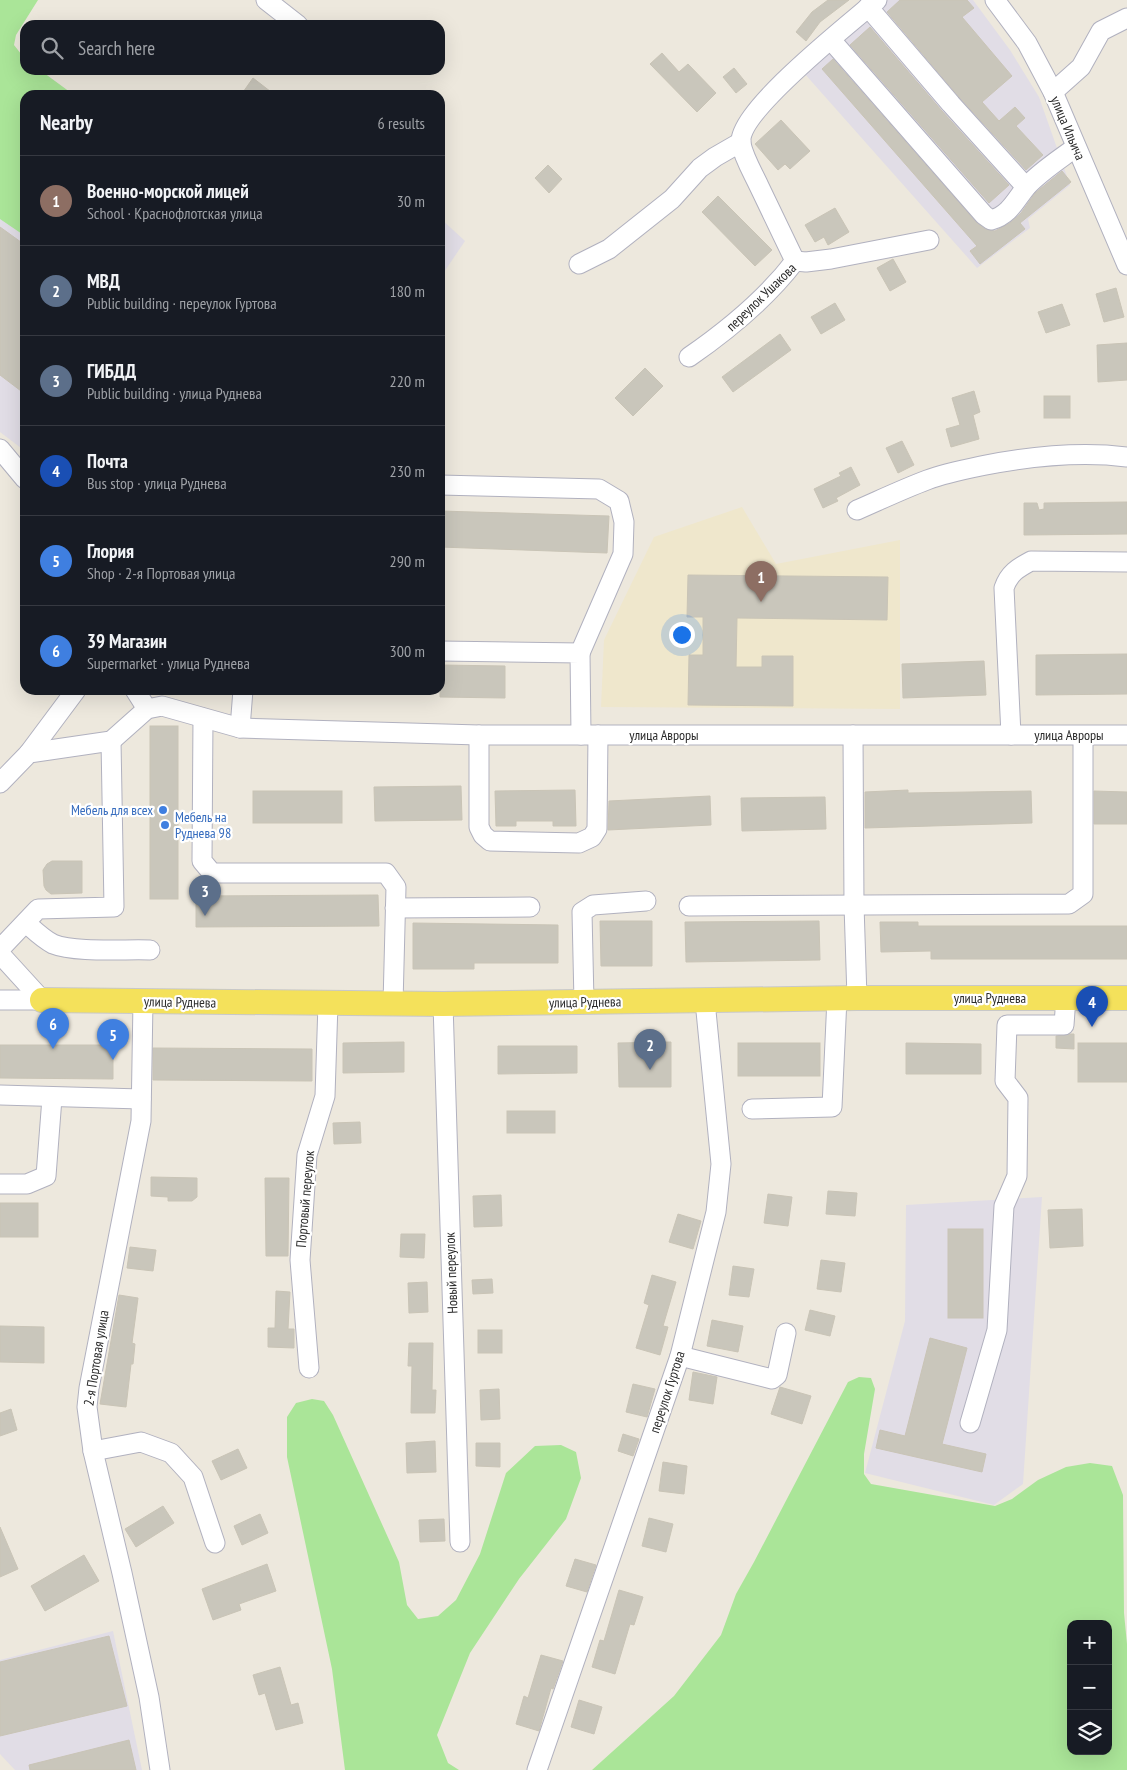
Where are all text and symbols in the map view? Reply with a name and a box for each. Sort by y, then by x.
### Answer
search box [20,20,445,75]
icon: search [38,34,66,62]
text: Search here [78,36,155,60]
street label: улица Ильича [1047,93,1089,163]
text: Nearby [40,109,93,136]
text: 6 results [378,113,425,133]
text: Военно-морской лицей [87,179,249,203]
text: 1 [52,191,60,211]
text: 30 m [397,191,425,211]
text: School · Краснофлотская улица [87,203,263,223]
street label: переулок Ушакова [722,259,800,335]
text: МВД [87,269,120,293]
text: 2 [52,281,60,301]
text: 180 m [390,281,425,301]
text: Public building · переулок Гуртова [87,293,277,313]
text: ГИБДД [87,359,136,383]
text: 3 [52,371,60,391]
text: 220 m [390,371,425,391]
text: Public building · улица Руднева [87,383,262,403]
text: Почта [87,449,128,473]
text: 4 [52,461,60,481]
text: 230 m [390,461,425,481]
text: Bus stop · улица Руднева [87,473,227,493]
text: Глория [87,539,134,563]
text: 5 [52,551,60,571]
text: 290 m [390,551,425,571]
pin: 1 [745,561,777,602]
text: Shop · 2-я Портовая улица [87,563,236,583]
your location [669,622,695,648]
text: 39 Магазин [87,629,167,653]
text: 6 [52,641,60,661]
text: 300 m [390,641,425,661]
text: Supermarket · улица Руднева [87,653,250,673]
street label: улица Авроры [629,726,699,744]
street label: улица Авроры [1034,726,1104,744]
place label: Мебель для всех [71,801,153,819]
marker: Мебель для всех [157,804,169,816]
place label: Мебель на Руднева 98 [175,808,231,842]
marker: Мебель на Руднева 98 [159,819,171,831]
pin: 3 [189,875,221,916]
pin: 4 [1076,986,1108,1027]
street label: улица Руднева [954,989,1026,1007]
street label: улица Руднева [144,992,216,1012]
street label: улица Руднева [549,992,621,1012]
pin: 6 [37,1008,69,1049]
pin: 5 [97,1019,129,1060]
pin: 2 [634,1029,666,1070]
street label: Портовый переулок [292,1149,318,1248]
street label: Новый переулок [441,1231,461,1314]
street label: 2-я Портовая улица [80,1309,112,1407]
street label: переулок Гуртова [645,1349,689,1435]
map controls [1067,1620,1112,1755]
button: + [1067,1620,1112,1665]
button: − [1067,1665,1112,1710]
button: layers [1067,1710,1112,1755]

